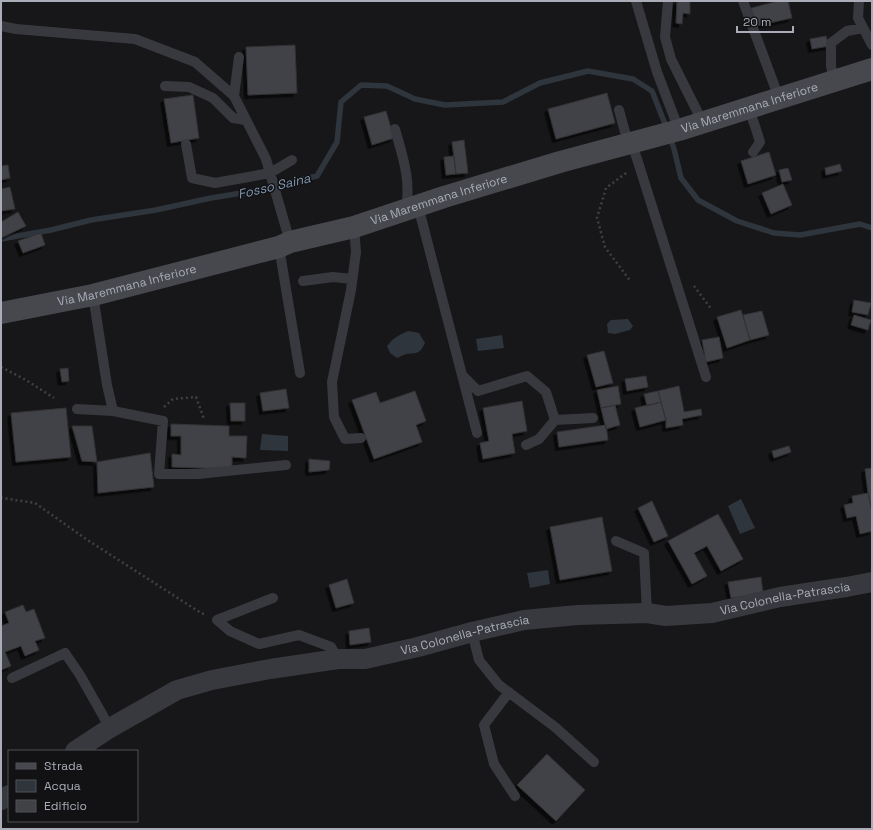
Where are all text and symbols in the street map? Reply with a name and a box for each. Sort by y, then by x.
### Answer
scale bar [737,8,793,34]
text: 20 m [743,14,771,30]
street label: Via Maremmana Inferiore [679,79,820,137]
water label: Fosso Saina [236,169,313,203]
street label: Via Maremmana Inferiore [369,170,509,229]
street label: Via Maremmana Inferiore [56,261,198,310]
street label: Via Colonella-Patrascia [718,578,852,619]
street label: Via Colonella-Patrascia [399,612,530,659]
legend [8,750,138,822]
text: Strada [44,758,83,774]
text: Acqua [44,778,81,794]
text: Edificio [44,798,87,814]

